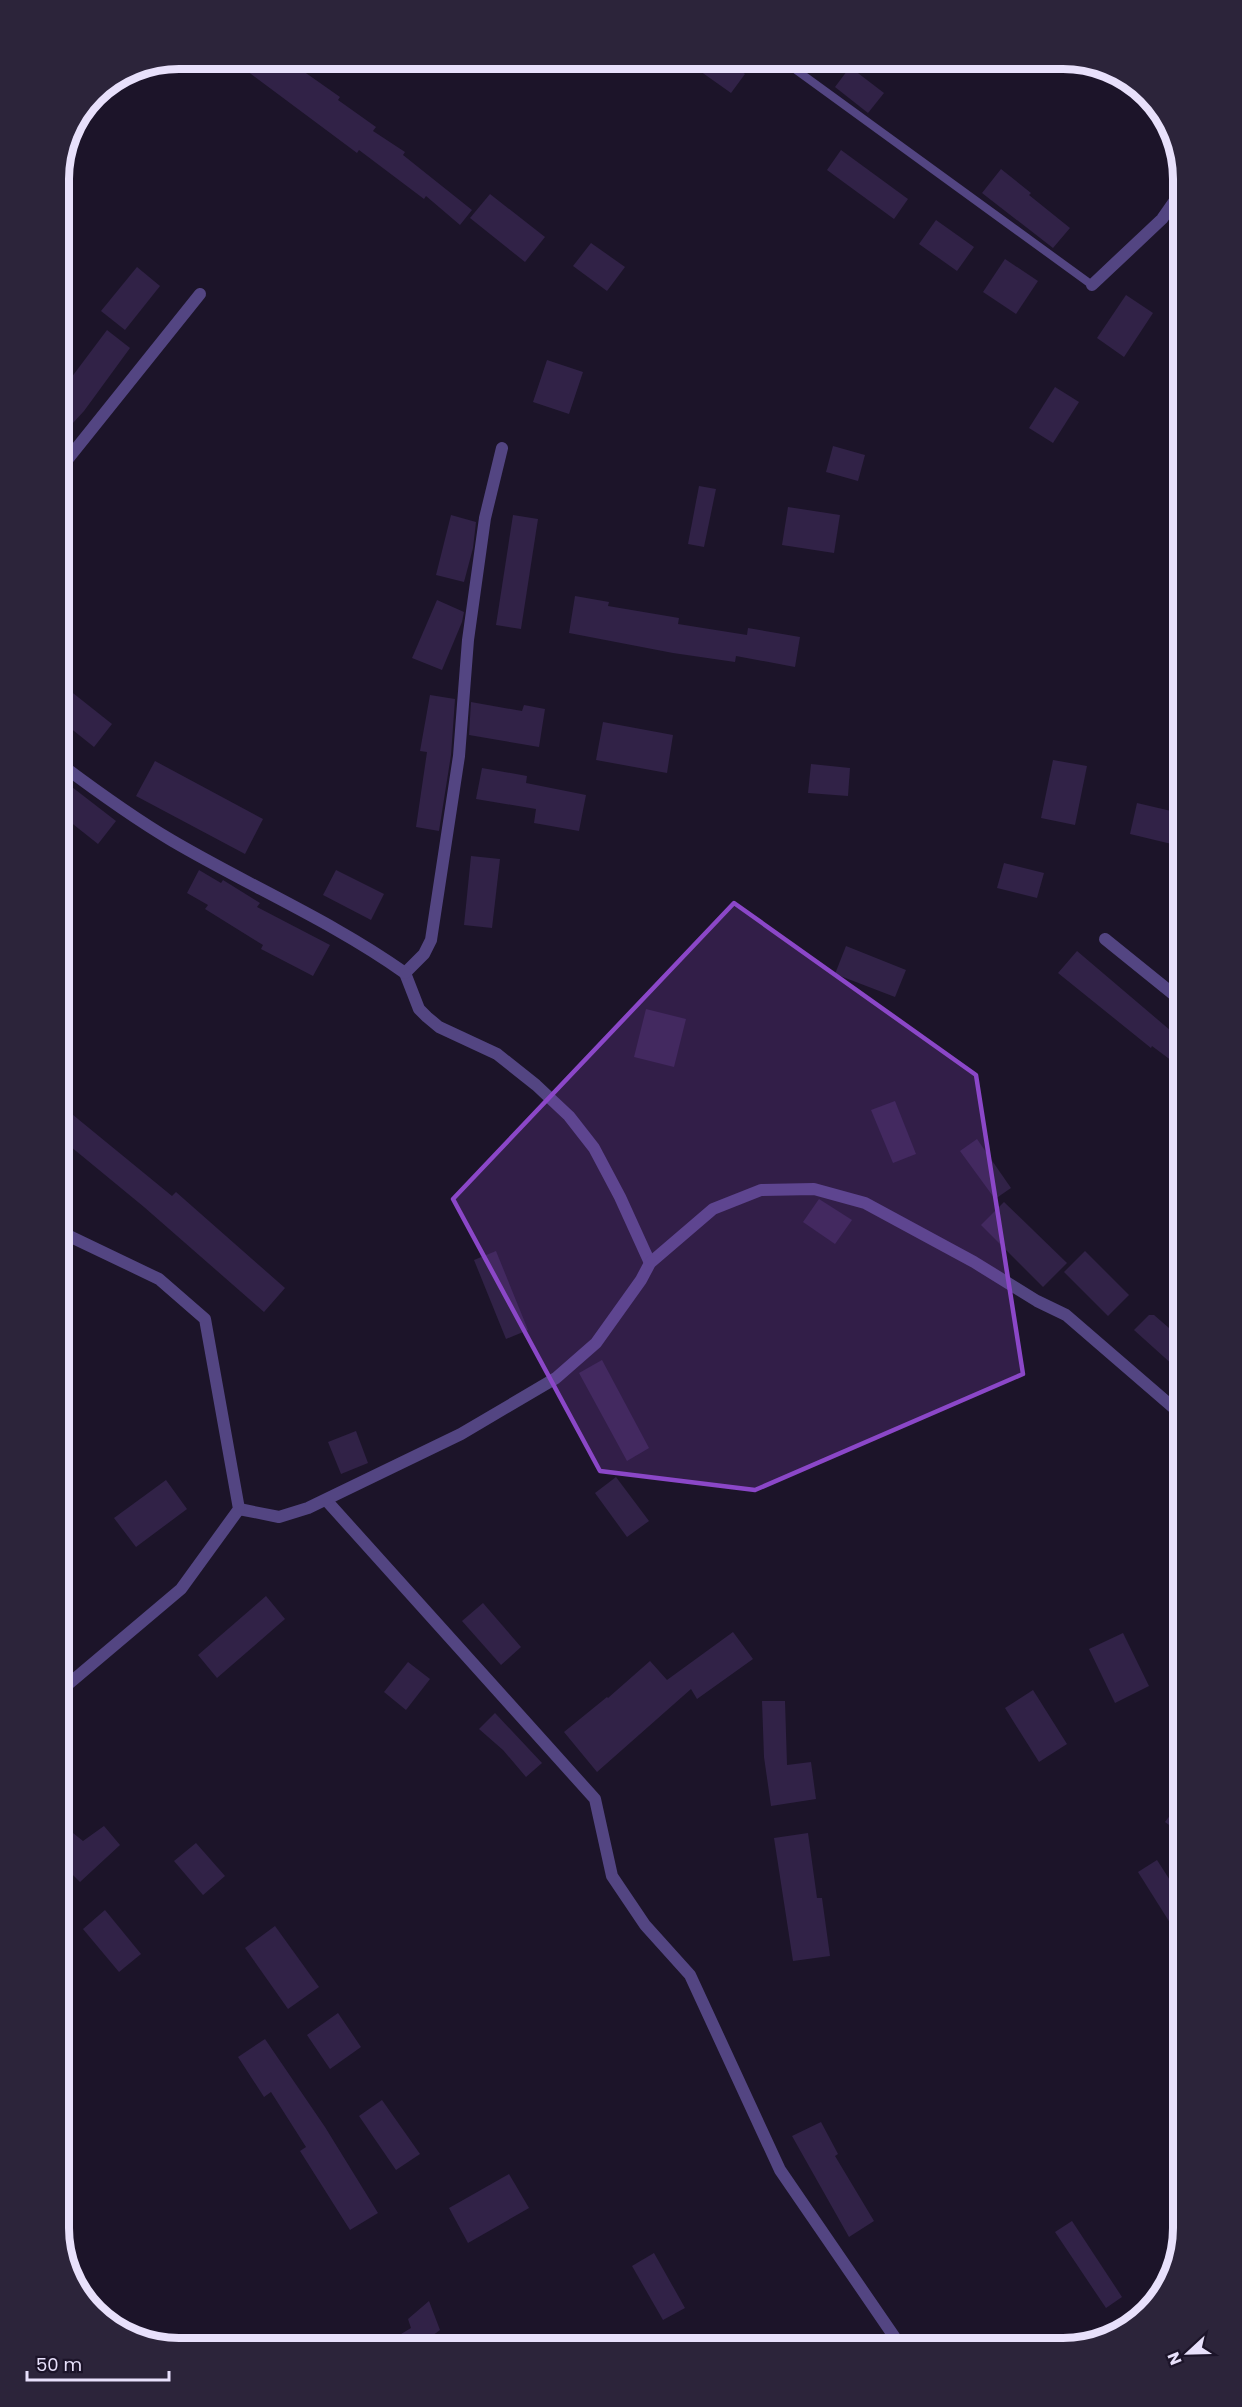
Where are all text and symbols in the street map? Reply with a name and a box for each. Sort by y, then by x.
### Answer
north arrow [1158,2323,1218,2383]
scale bar [27,2344,170,2382]
text: N [1162,2349,1187,2368]
text: 50 m [36,2352,82,2377]

